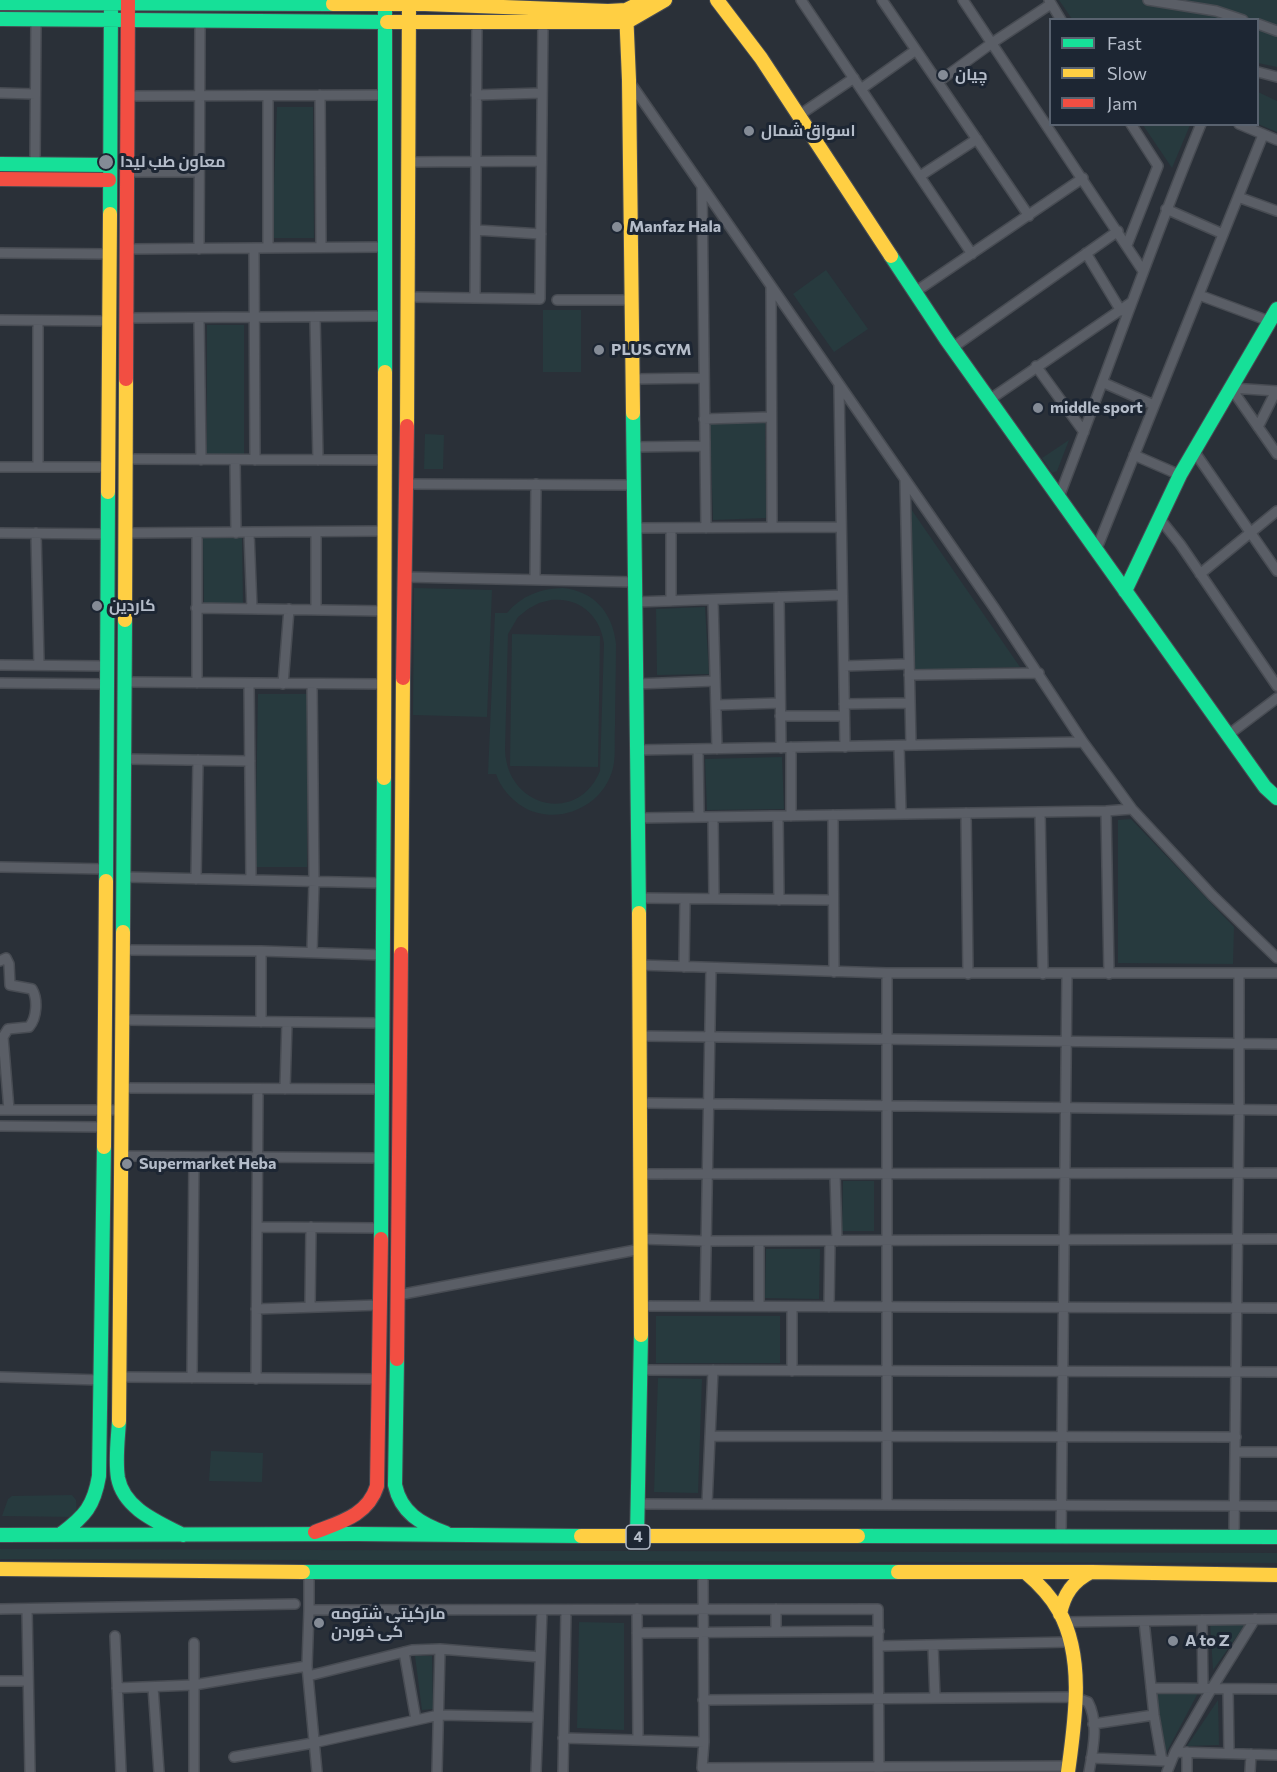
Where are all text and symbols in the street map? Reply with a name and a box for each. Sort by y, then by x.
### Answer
legend [1049,18,1259,126]
text: Fast [1107,32,1142,54]
text: Slow [1107,62,1147,84]
place label: چيان [955,65,987,85]
marker: چيان [936,68,950,82]
text: Jam [1107,92,1137,114]
place label: اسواق شمال [761,121,855,141]
marker: اسواق شمال [742,124,756,138]
place label: معاون طب لیدا [120,152,226,172]
marker: معاون طب لیدا [97,153,115,171]
place label: Manfaz Hala [629,217,721,237]
marker: Manfaz Hala [610,220,624,234]
place label: PLUS GYM [611,340,691,360]
marker: PLUS GYM [592,343,606,357]
place label: middle sport [1050,398,1143,418]
marker: middle sport [1031,401,1045,415]
place label: كاردين [109,596,156,616]
marker: كاردين [90,599,104,613]
place label: Supermarket Heba [139,1154,276,1174]
marker: Supermarket Heba [120,1157,134,1171]
road number: 4 [626,1525,650,1549]
place label: مارکیتی شتومه کی خوردن [331,1604,446,1642]
marker: مارکیتی شتومه کی خوردن [312,1616,326,1630]
place label: A to Z [1185,1631,1230,1651]
marker: A to Z [1166,1634,1180,1648]

